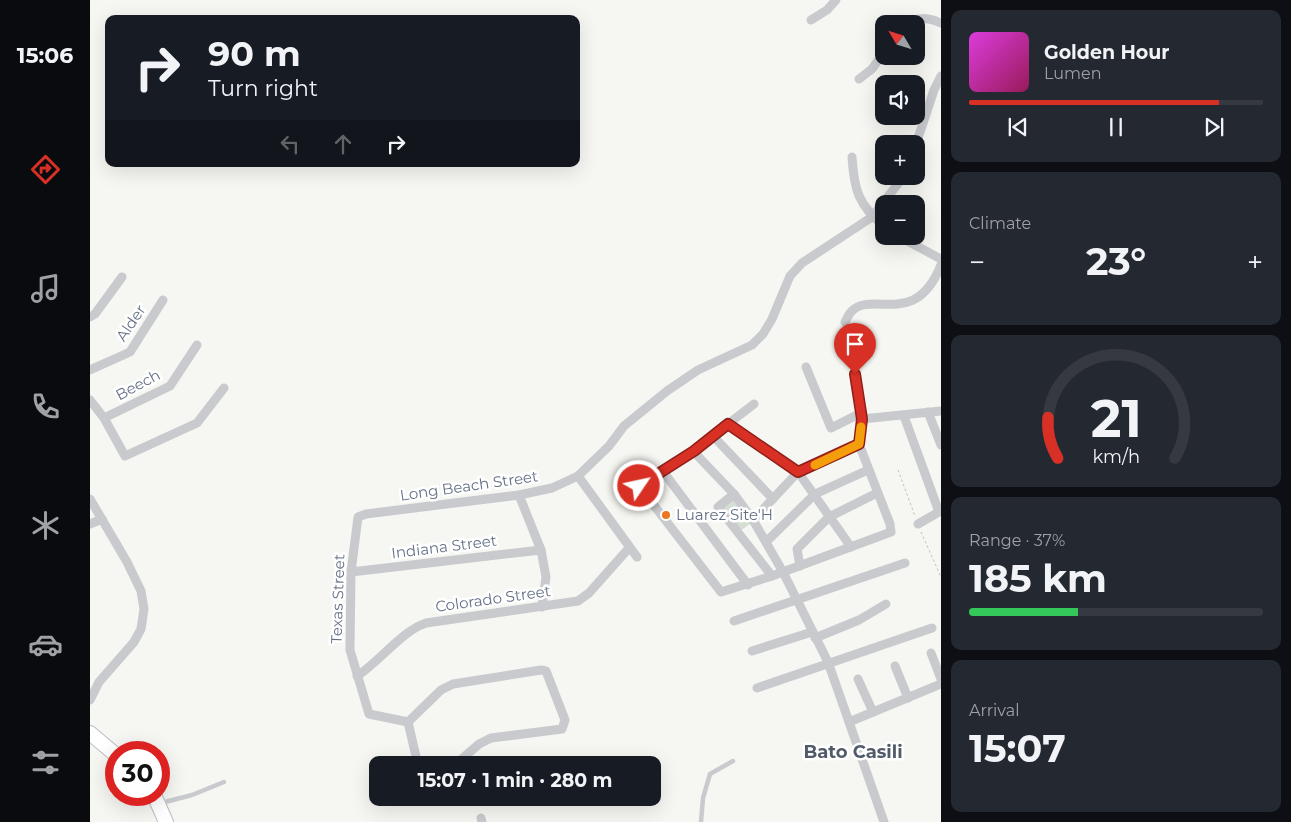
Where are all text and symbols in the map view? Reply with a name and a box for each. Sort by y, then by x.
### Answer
north arrow [875,15,925,65]
map controls [875,15,925,245]
text: 90 m [208,32,301,75]
icon: right [125,35,190,100]
text: Golden Hour [1044,41,1170,64]
text: 15:06 [17,42,73,69]
text: Lumen [1044,64,1102,83]
text: Turn right [208,75,318,102]
button: sound [875,75,925,125]
icon: previous [1004,113,1032,141]
icon: pause [1102,113,1130,141]
icon: next [1200,113,1228,141]
icon: left [276,130,304,158]
icon: ahead [329,130,357,158]
icon: right [382,130,410,158]
button: + [875,135,925,185]
icon: directions [28,152,63,187]
button: − [875,195,925,245]
text: Climate [969,214,1031,233]
text: 23° [1086,238,1146,285]
text: − [969,245,985,279]
text: + [1247,245,1263,279]
icon: music [28,271,63,306]
street label: Alder [112,301,150,345]
pin [834,323,876,374]
icon: arrive [841,330,869,358]
street label: Beech [112,365,163,404]
text: 21 [1090,387,1142,450]
icon: phone [28,389,63,424]
text: km/h [1092,446,1140,467]
position arrow [612,459,664,511]
street label: Long Beach Street [399,466,539,505]
place label: Luarez Site'H [676,505,773,524]
icon: climate [28,508,63,543]
marker: Luarez Site'H [660,509,672,521]
street label: Indiana Street [390,531,498,562]
text: Range · 37% [969,531,1065,550]
street label: Texas Street [326,554,349,644]
text: 185 km [969,555,1107,602]
street label: Colorado Street [434,581,552,616]
icon: car [28,627,63,662]
text: Arrival [969,701,1019,720]
text: 15:07 [969,725,1066,772]
speed limit sign: 30 [105,741,170,806]
district label: Bato Casili [803,741,903,763]
icon: filters [28,745,63,780]
text: 15:07 · 1 min · 280 m [418,769,612,792]

